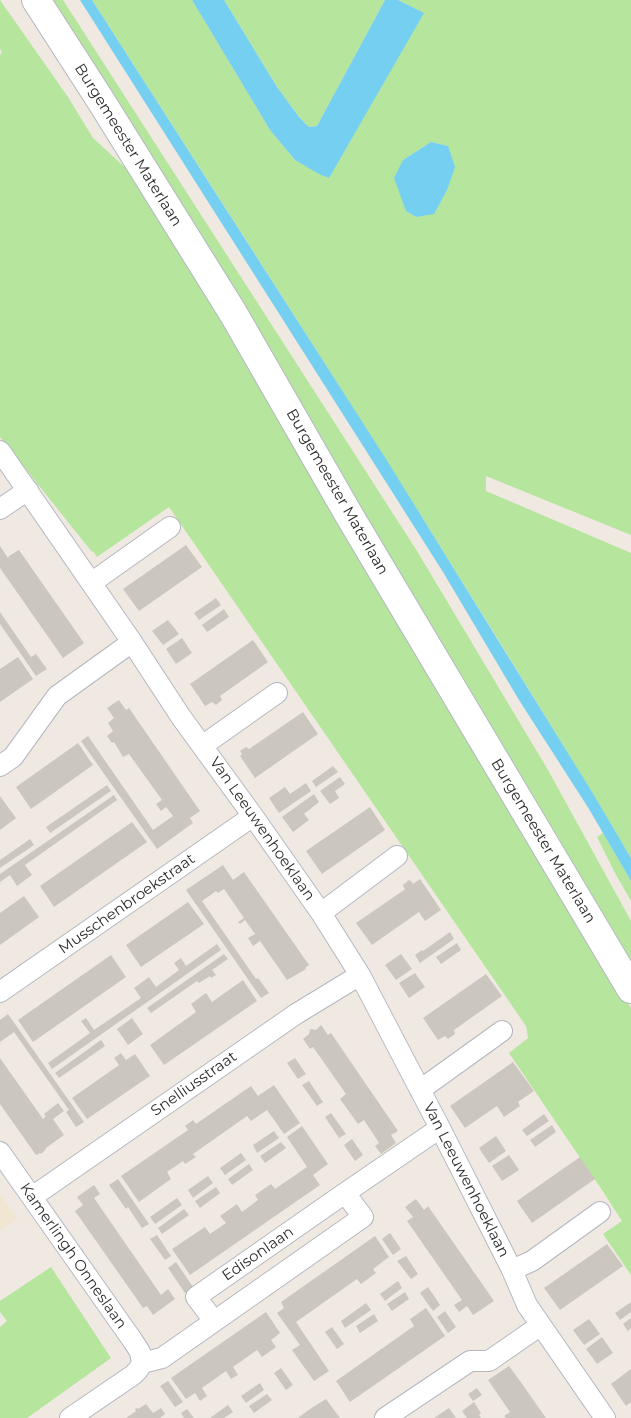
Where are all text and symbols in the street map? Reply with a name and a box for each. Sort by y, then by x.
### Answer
street label: Burgemeester Materlaan [70,60,186,230]
street label: Burgemeester Materlaan [282,406,392,578]
street label: Van Leeuwenhoeklaan [206,754,318,904]
street label: Burgemeester Materlaan [487,756,599,926]
street label: Musschenbroekstraat [55,850,199,958]
street label: Snelliusstraat [148,1048,240,1120]
street label: Van Leeuwenhoeklaan [419,1100,513,1260]
street label: Kamerlingh Onneslaan [16,1180,130,1332]
street label: Edisonlaan [219,1223,297,1285]

